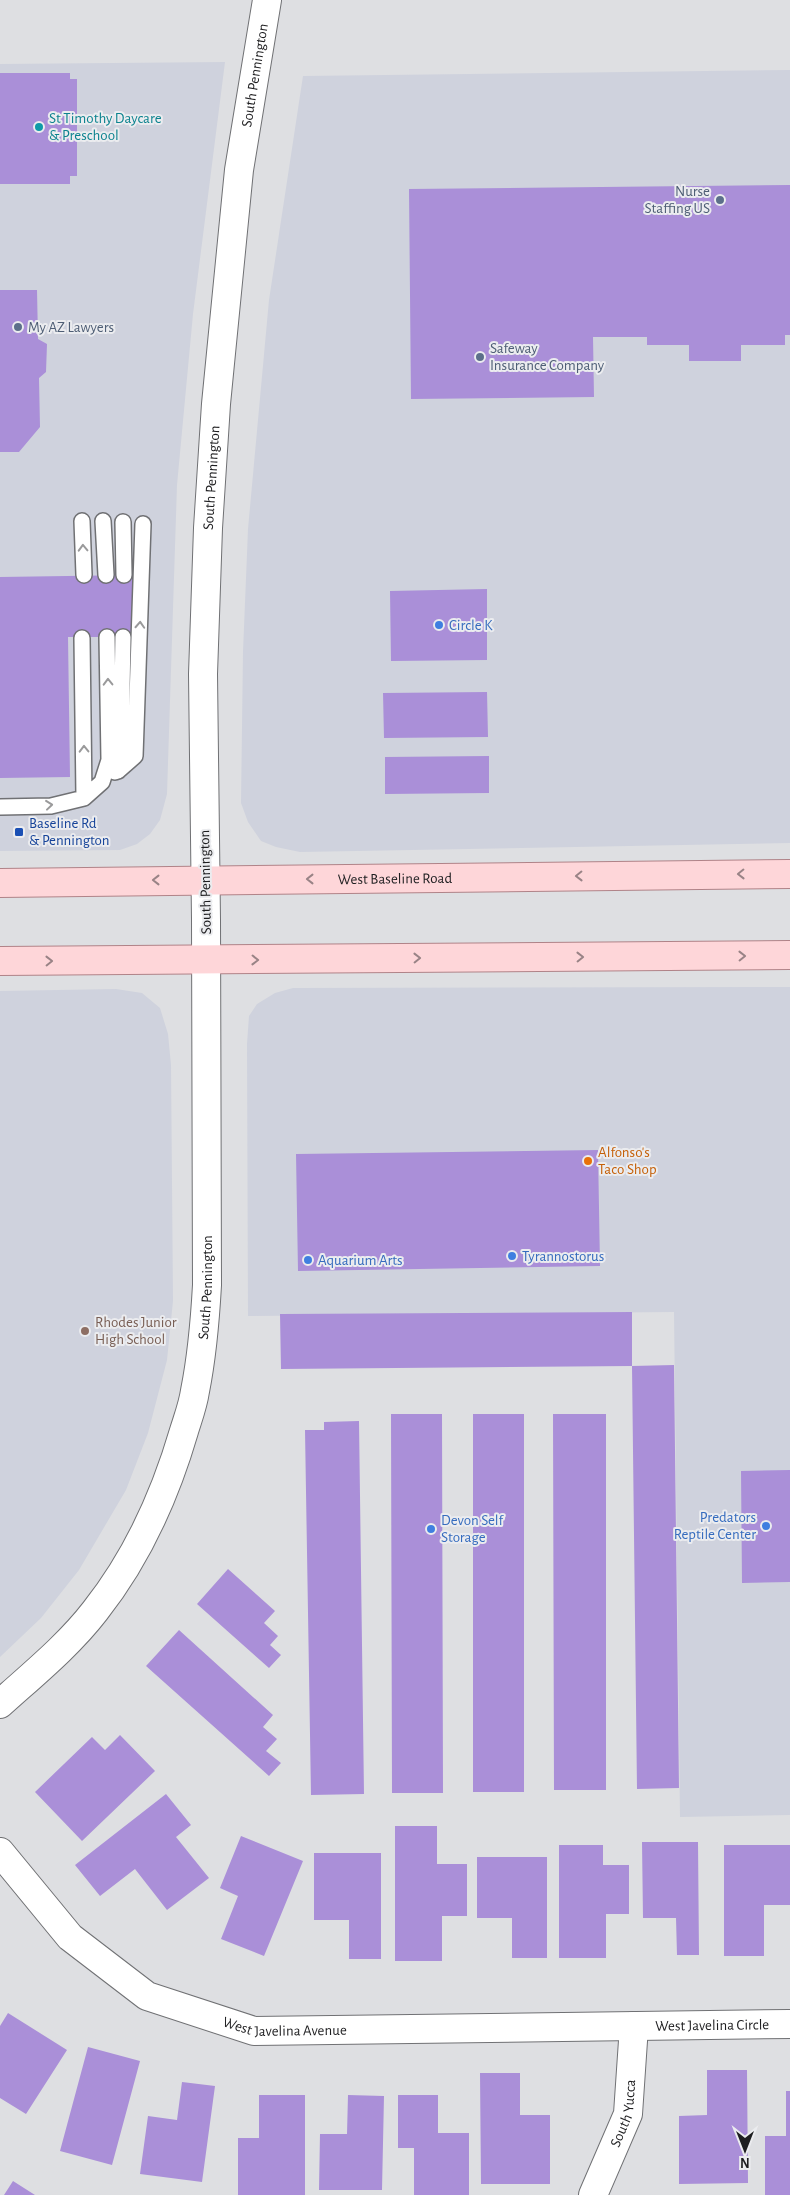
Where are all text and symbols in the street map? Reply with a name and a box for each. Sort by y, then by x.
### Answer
street label: South Pennington [239,22,271,128]
place label: St Timothy Daycare & Preschool [49,111,162,143]
marker: St Timothy Daycare & Preschool [33,121,45,133]
place label: Nurse Staffing US [645,184,710,216]
marker: Nurse Staffing US [714,194,726,206]
place label: My AZ Lawyers [28,320,114,335]
marker: My AZ Lawyers [12,321,24,333]
place label: Safeway Insurance Company [490,341,605,373]
marker: Safeway Insurance Company [474,351,486,363]
street label: South Pennington [201,425,223,530]
one-way arrow [78,544,88,552]
place label: Circle K [449,618,493,633]
marker: Circle K [433,619,445,631]
one-way arrow [134,620,145,628]
one-way arrow [103,677,113,685]
one-way arrow [79,745,89,752]
one-way arrow [45,800,53,811]
place label: Baseline Rd & Pennington [29,816,110,848]
marker: Baseline Rd & Pennington [13,826,25,838]
street label: South Pennington [197,830,214,934]
one-way arrow [737,869,745,879]
street label: West Baseline Road [338,871,452,887]
one-way arrow [575,871,582,881]
one-way arrow [305,874,313,884]
one-way arrow [152,875,160,885]
one-way arrow [739,951,747,961]
one-way arrow [576,952,584,962]
one-way arrow [414,953,422,963]
one-way arrow [45,955,53,966]
one-way arrow [252,955,259,965]
place label: Alfonso's Taco Shop [598,1145,657,1177]
marker: Alfonso's Taco Shop [582,1155,594,1167]
street label: South Pennington [196,1235,215,1340]
place label: Tyrannostorus [522,1249,604,1264]
marker: Tyrannostorus [506,1250,518,1262]
place label: Aquarium Arts [318,1253,403,1268]
marker: Aquarium Arts [302,1254,314,1266]
place label: Rhodes Junior High School [95,1315,177,1347]
marker: Rhodes Junior High School [79,1325,91,1337]
place label: Predators Reptile Center [674,1510,756,1542]
place label: Devon Self Storage [441,1513,505,1545]
marker: Predators Reptile Center [760,1520,772,1532]
marker: Devon Self Storage [425,1523,437,1535]
street label: West Javelina Avenue [221,2014,347,2039]
street label: West Javelina Circle [655,2017,769,2034]
street label: South Yucca [608,2079,638,2149]
north arrow [720,2125,770,2175]
text: N [740,2155,750,2169]

